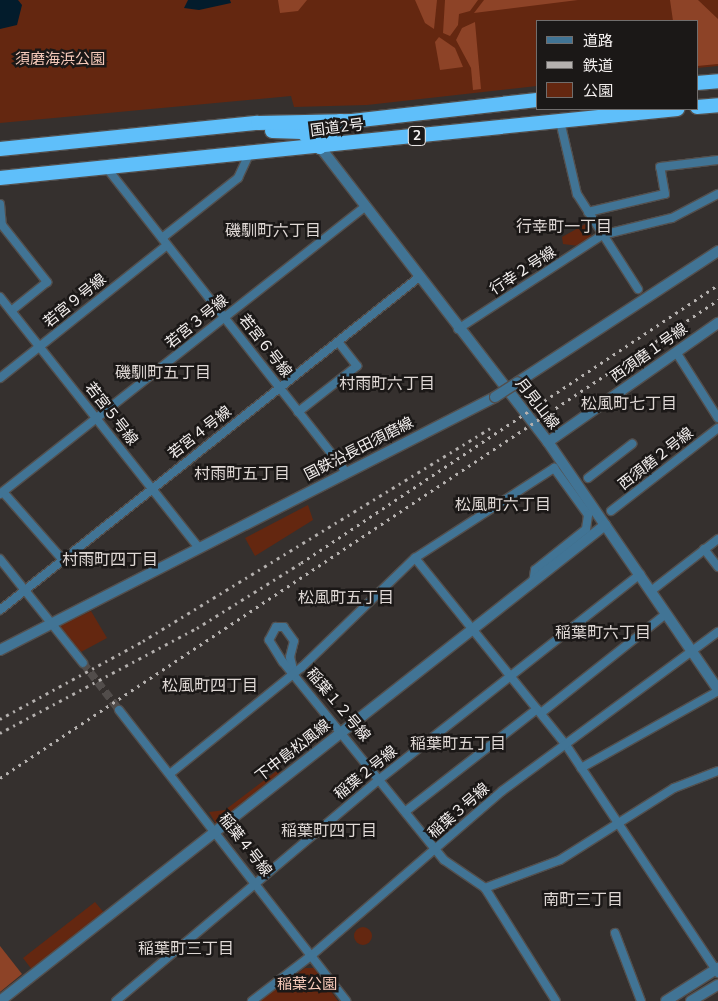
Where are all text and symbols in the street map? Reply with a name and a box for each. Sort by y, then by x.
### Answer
legend [536,20,698,110]
text: 道路 [583,31,613,51]
park label: 須磨海浜公園 [15,51,105,69]
text: 鉄道 [583,56,613,76]
text: 公園 [583,81,613,101]
street label: 国道2号 [309,116,365,140]
road number: 2 [407,124,427,148]
district label: 行幸町一丁目 [516,217,612,237]
district label: 磯馴町六丁目 [225,221,321,241]
street label: 行幸２号線 [487,243,559,299]
street label: 若宮９号線 [40,270,110,332]
street label: 若宮３号線 [162,291,232,353]
street label: 若宮６号線 [235,311,295,381]
street label: 西須磨１号線 [607,320,691,386]
district label: 磯馴町五丁目 [115,363,211,383]
district label: 村雨町六丁目 [339,374,435,394]
street label: 月見山線 [511,375,563,433]
street label: 若宮５号線 [81,379,141,449]
district label: 松風町七丁目 [581,394,677,414]
street label: 若宮４号線 [165,403,235,463]
street label: 国鉄沿長田須磨線 [301,414,417,484]
street label: 西須磨２号線 [615,424,697,494]
district label: 村雨町五丁目 [194,464,290,484]
district label: 松風町六丁目 [455,495,551,515]
district label: 村雨町四丁目 [62,550,158,570]
district label: 松風町五丁目 [298,588,394,608]
district label: 稲葉町六丁目 [555,623,651,643]
street label: 稲葉１２号線 [302,665,374,745]
district label: 松風町四丁目 [162,676,258,696]
street label: 下中島松風線 [252,716,334,786]
district label: 稲葉町五丁目 [410,734,506,754]
street label: 稲葉２号線 [331,742,401,804]
street label: 稲葉３号線 [425,780,493,842]
street label: 稲葉４号線 [215,810,275,880]
district label: 稲葉町四丁目 [281,821,377,841]
district label: 南町三丁目 [543,890,623,910]
district label: 稲葉町三丁目 [138,939,234,959]
park label: 稲葉公園 [277,976,337,994]

